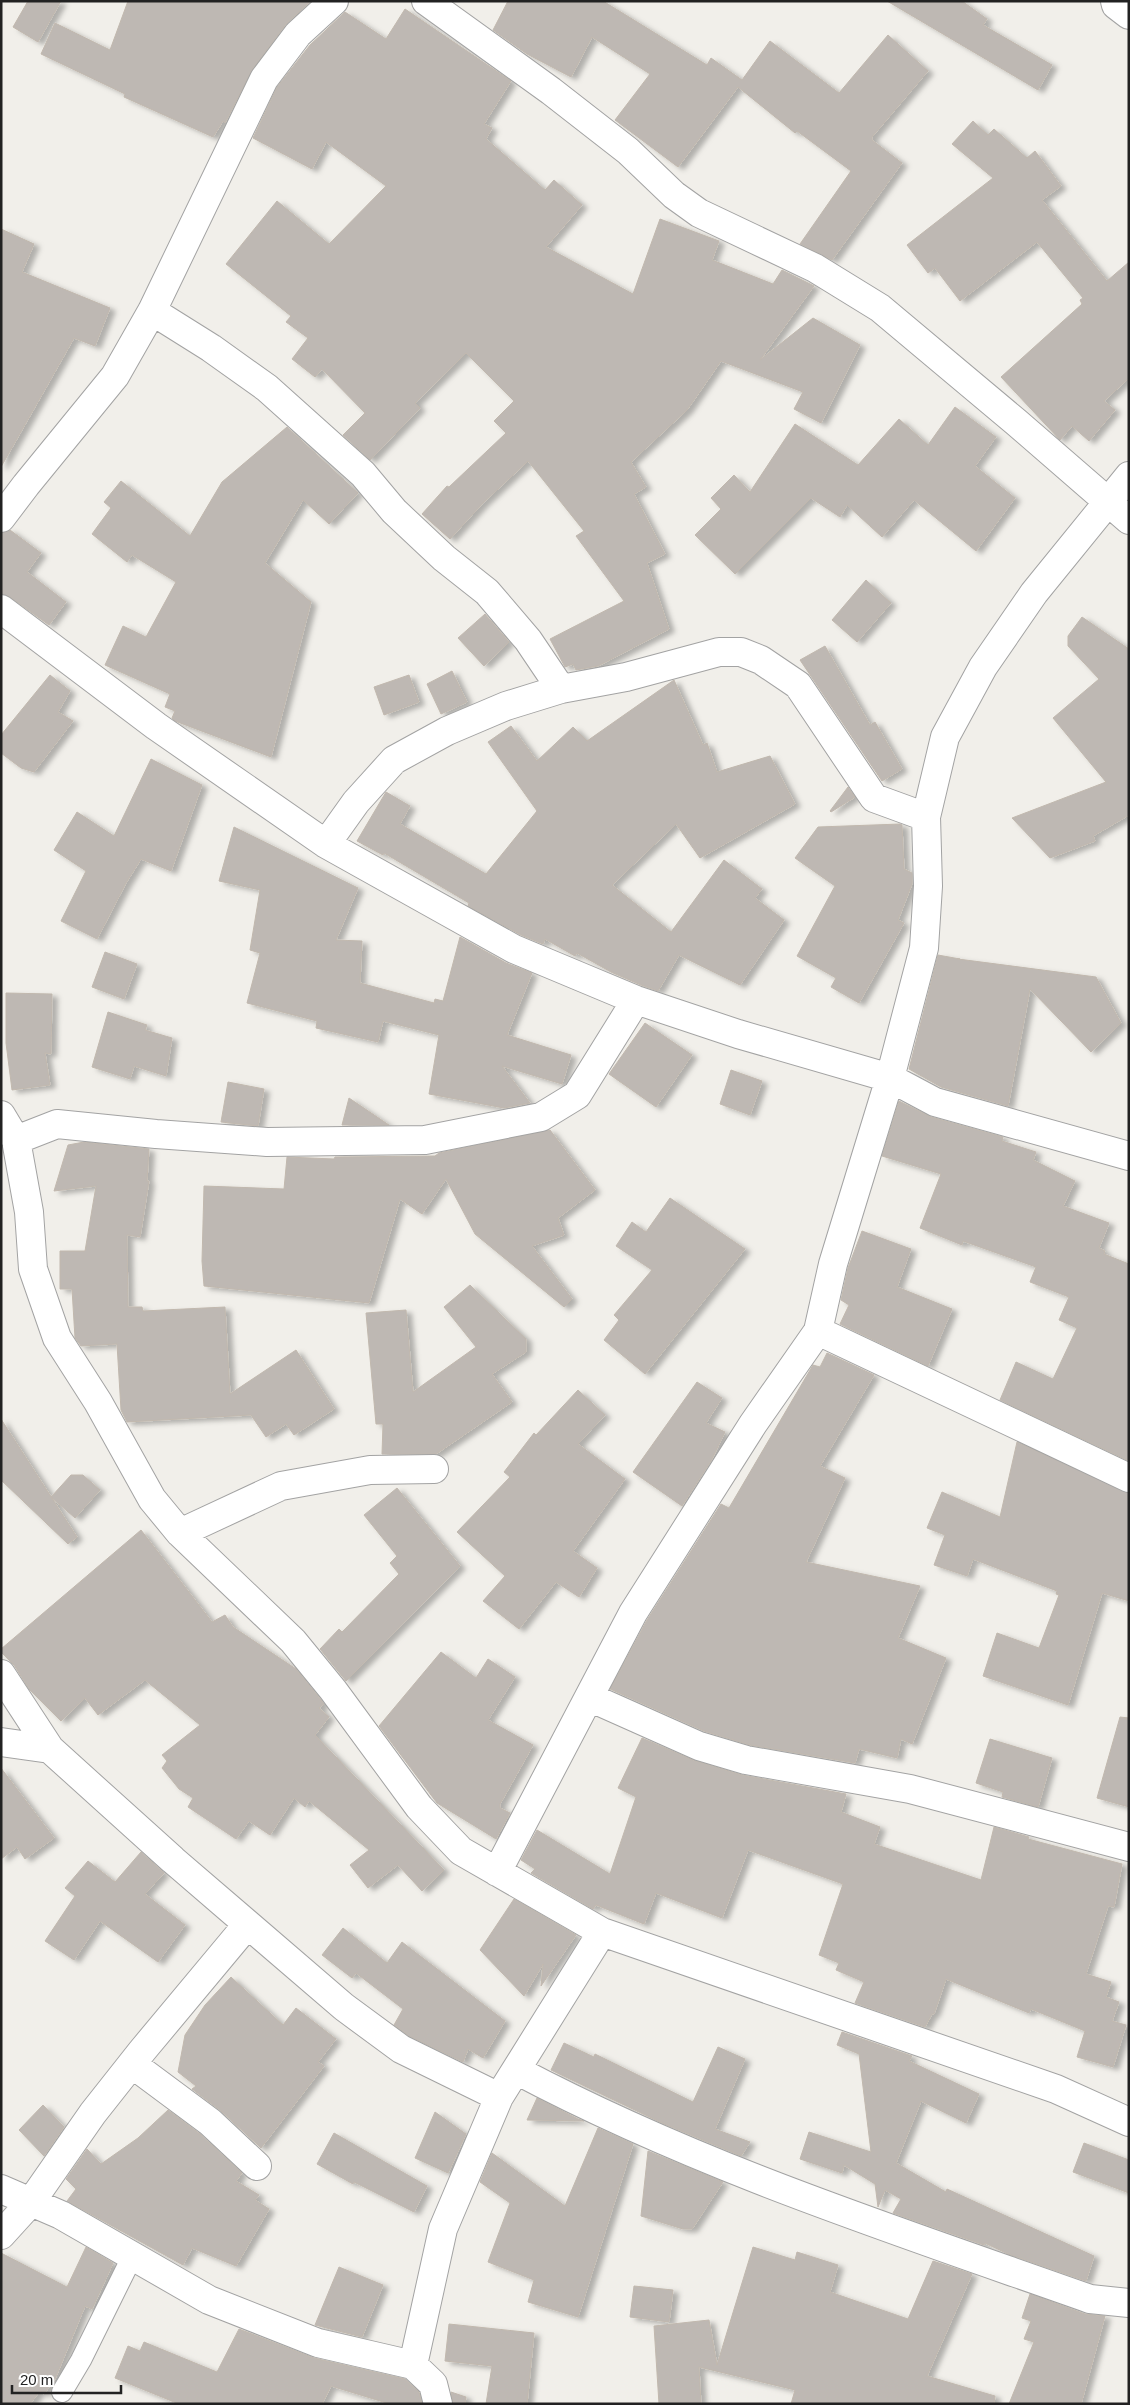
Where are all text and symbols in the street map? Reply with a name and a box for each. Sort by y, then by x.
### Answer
scale bar [12,2362,121,2394]
text: 20 m [20,2371,53,2388]

